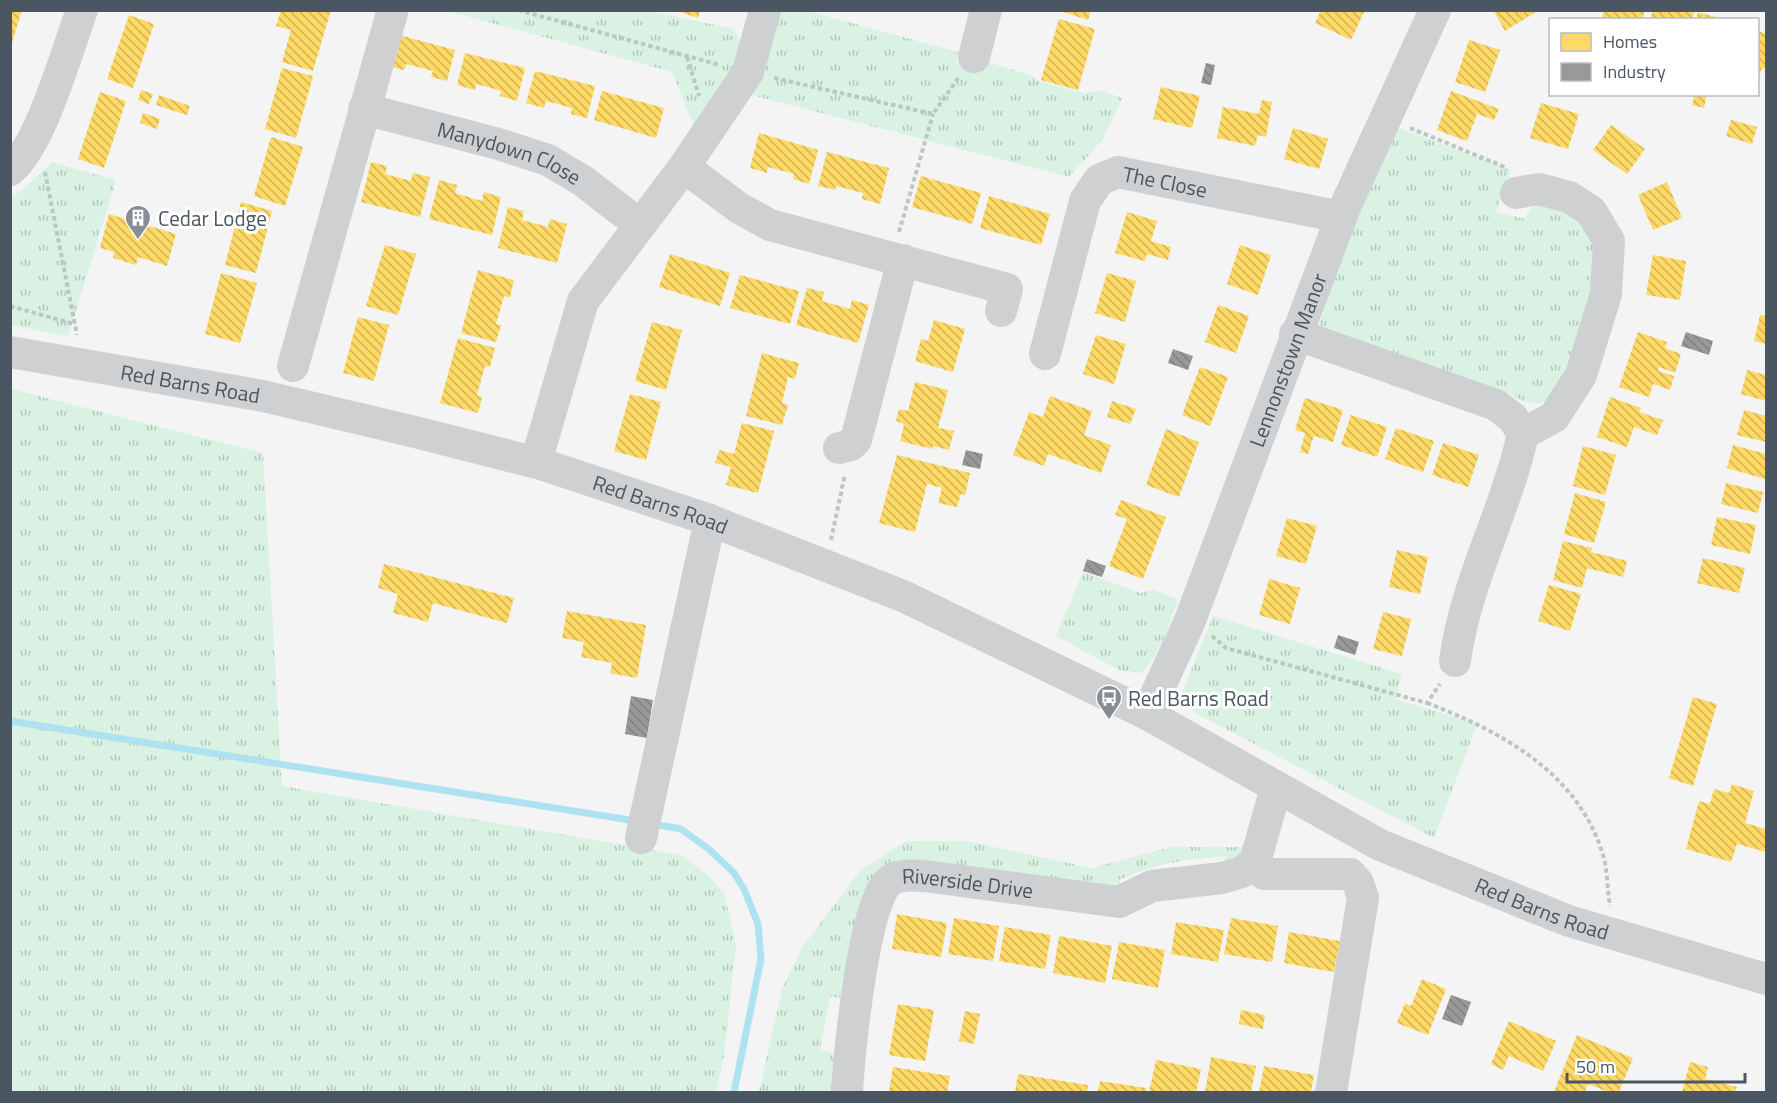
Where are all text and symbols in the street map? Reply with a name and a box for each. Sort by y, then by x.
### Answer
legend [1549,18,1759,96]
text: Homes [1603,28,1657,55]
text: Industry [1603,58,1666,85]
street label: Manydown Close [434,113,588,193]
street label: The Close [1120,157,1210,206]
place label: Cedar Lodge [158,202,267,234]
building icon: Cedar Lodge [123,203,153,241]
street label: Lennonstown Manor [1240,269,1335,452]
street label: Red Barns Road [118,356,262,411]
street label: Red Barns Road [589,466,733,542]
place label: Red Barns Road [1128,682,1269,714]
bus stop icon: Red Barns Road [1094,683,1124,721]
street label: Riverside Drive [901,859,1035,906]
street label: Red Barns Road [1470,869,1613,948]
scale bar [1567,1046,1746,1084]
text: 50 m [1576,1053,1615,1080]

